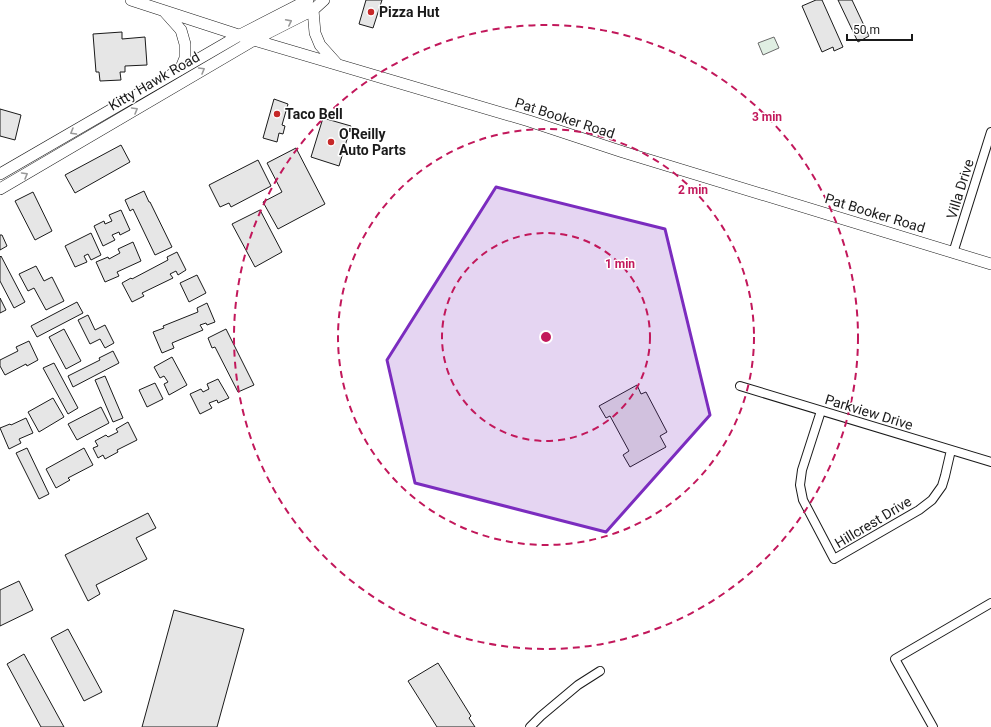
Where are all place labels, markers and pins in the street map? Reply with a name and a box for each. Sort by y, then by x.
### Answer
place label: Pizza Hut [379,4,440,20]
marker: Pizza Hut [366,7,376,17]
place label: Taco Bell [285,106,343,122]
marker: Taco Bell [272,109,282,119]
place label: O'Reilly Auto Parts [339,126,406,158]
marker: O'Reilly Auto Parts [326,137,336,147]
centre of rings [539,330,553,344]

